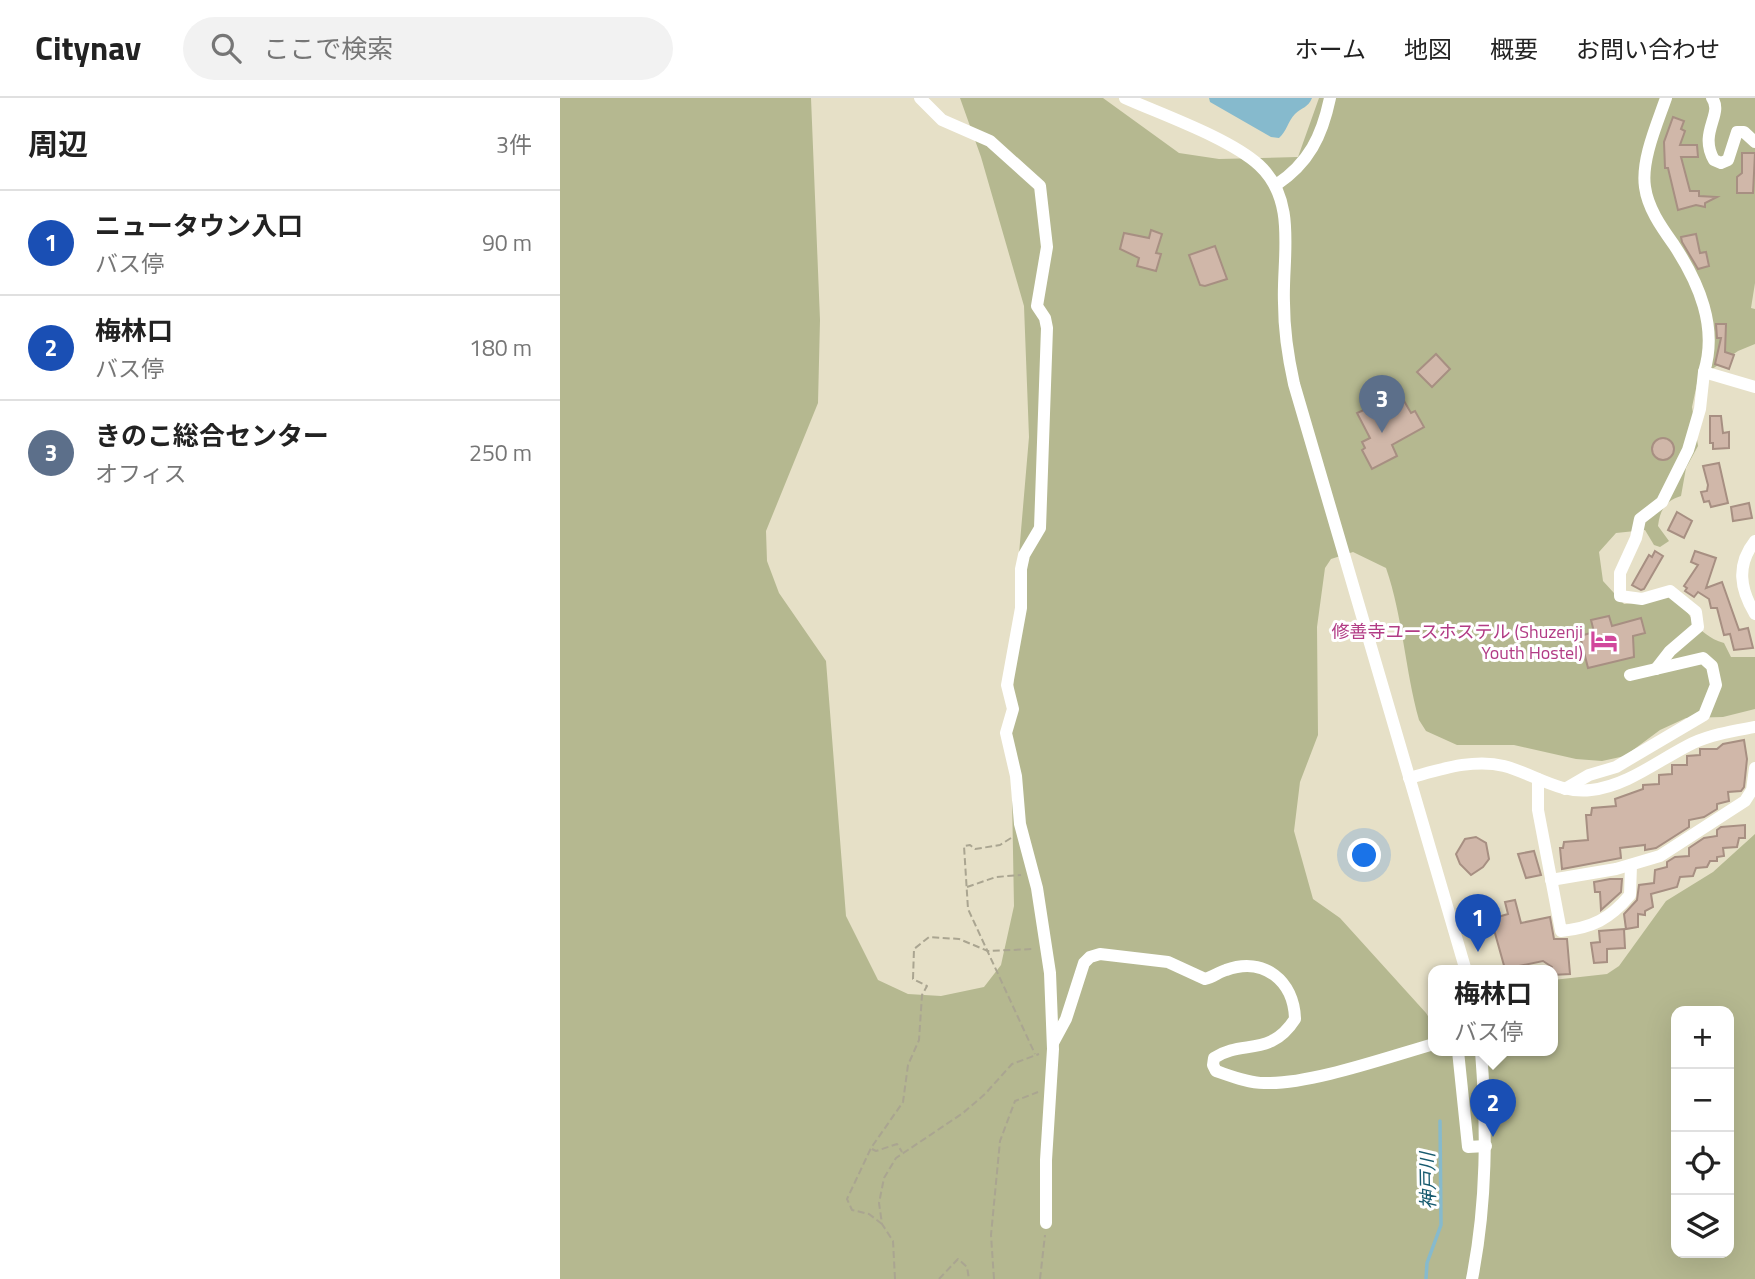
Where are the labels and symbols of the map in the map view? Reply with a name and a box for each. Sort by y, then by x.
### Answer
pin: 3 [1359,375,1405,433]
place label: 修善寺ユースホステル (Shuzenji Youth Hostel) [1331,618,1583,666]
hotel icon: 修善寺ユースホステル (Shuzenji Youth Hostel) [1589,626,1619,656]
your location [1347,838,1381,872]
pin: 1 [1455,894,1501,952]
pin: 2 [1470,1079,1516,1137]
water label: 神戸川 [1412,1150,1442,1210]

